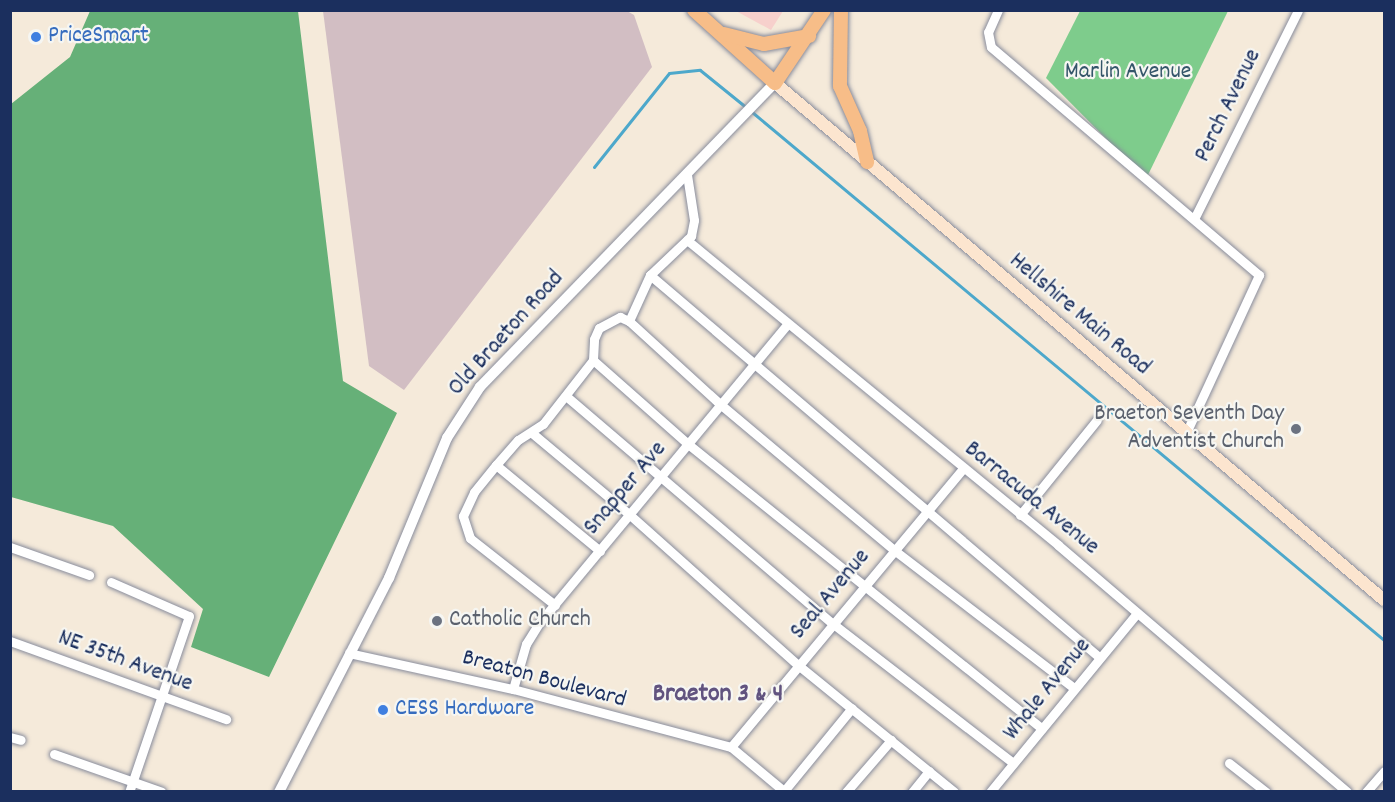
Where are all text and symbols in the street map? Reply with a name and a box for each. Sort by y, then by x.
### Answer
place label: PriceSmart [48,23,148,51]
marker: PriceSmart [29,30,43,44]
street label: Perch Avenue [1189,45,1269,167]
park label: Marlin Avenue [1065,59,1191,87]
street label: Hellshire Main Road [1002,247,1156,383]
street label: Old Braeton Road [443,265,571,403]
place label: Braeton Seventh Day Adventist Church [1094,401,1284,457]
marker: Braeton Seventh Day Adventist Church [1289,422,1303,436]
street label: Snapper Ave [578,436,674,542]
street label: Barracuda Avenue [958,436,1104,562]
street label: Seal Avenue [785,544,877,646]
place label: Catholic Church [449,607,591,635]
marker: Catholic Church [430,614,444,628]
street label: NE 35th Avenue [54,624,196,700]
street label: Whale Avenue [998,633,1098,747]
street label: Breaton Boulevard [459,644,629,716]
district label: Braeton 3 & 4 [653,679,783,711]
place label: CESS Hardware [395,696,534,724]
marker: CESS Hardware [376,703,390,717]

